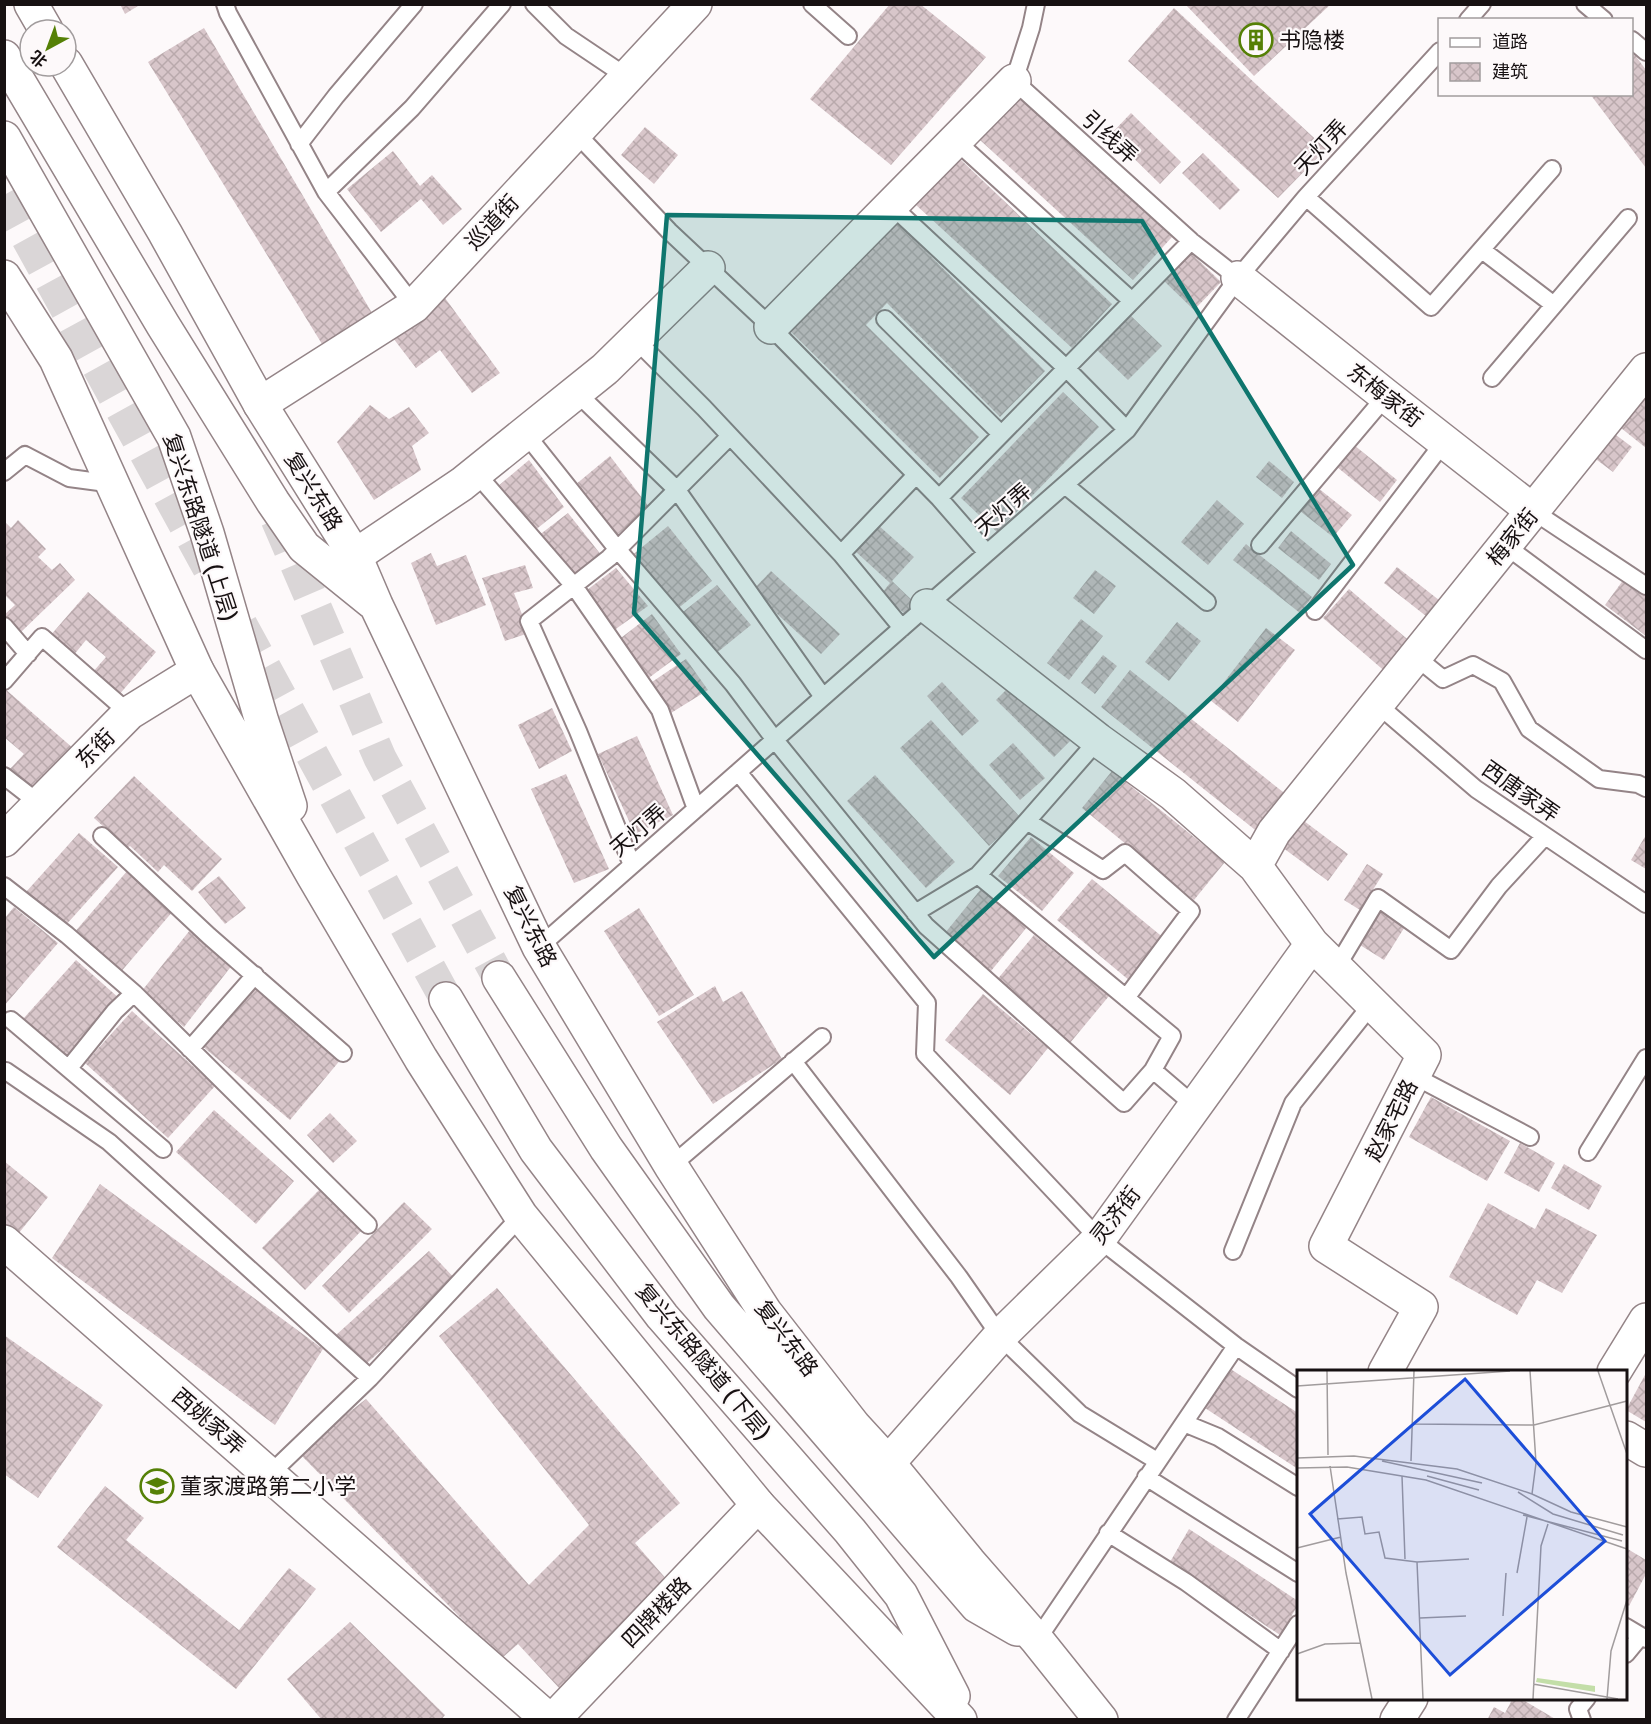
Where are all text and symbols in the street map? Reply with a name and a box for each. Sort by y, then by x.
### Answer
north arrow [18,18,78,78]
legend [1438,18,1633,96]
building icon: 书隐楼 [1238,22,1274,58]
place label: 书隐楼 [1279,27,1345,54]
text: 道路 [1492,31,1528,53]
text: 北 [26,46,51,71]
text: 建筑 [1492,61,1528,83]
street label: 引线弄 [1076,105,1143,169]
street label: 天灯弄 [1289,114,1354,181]
street label: 巡道街 [460,189,525,256]
street label: 东梅家街 [1342,358,1428,433]
street label: 复兴东路隧道 (上层) [157,430,244,624]
street label: 复兴东路 [279,447,348,536]
street label: 天灯弄 [970,478,1037,541]
street label: 梅家街 [1481,503,1544,571]
street label: 东街 [70,723,120,773]
street label: 西唐家弄 [1477,755,1565,828]
street label: 天灯弄 [605,799,672,862]
street label: 复兴东路 [499,881,563,972]
street label: 赵家宅路 [1359,1075,1423,1166]
street label: 灵济街 [1084,1181,1146,1250]
street label: 复兴东路隧道 (下层) [630,1278,777,1445]
street label: 复兴东路 [749,1295,824,1382]
inset map [1297,1370,1627,1700]
street label: 西姚家弄 [167,1382,251,1460]
school or university icon: 董家渡路第二小学 [139,1468,175,1504]
place label: 董家渡路第二小学 [180,1473,356,1500]
street label: 四牌楼路 [616,1571,697,1653]

